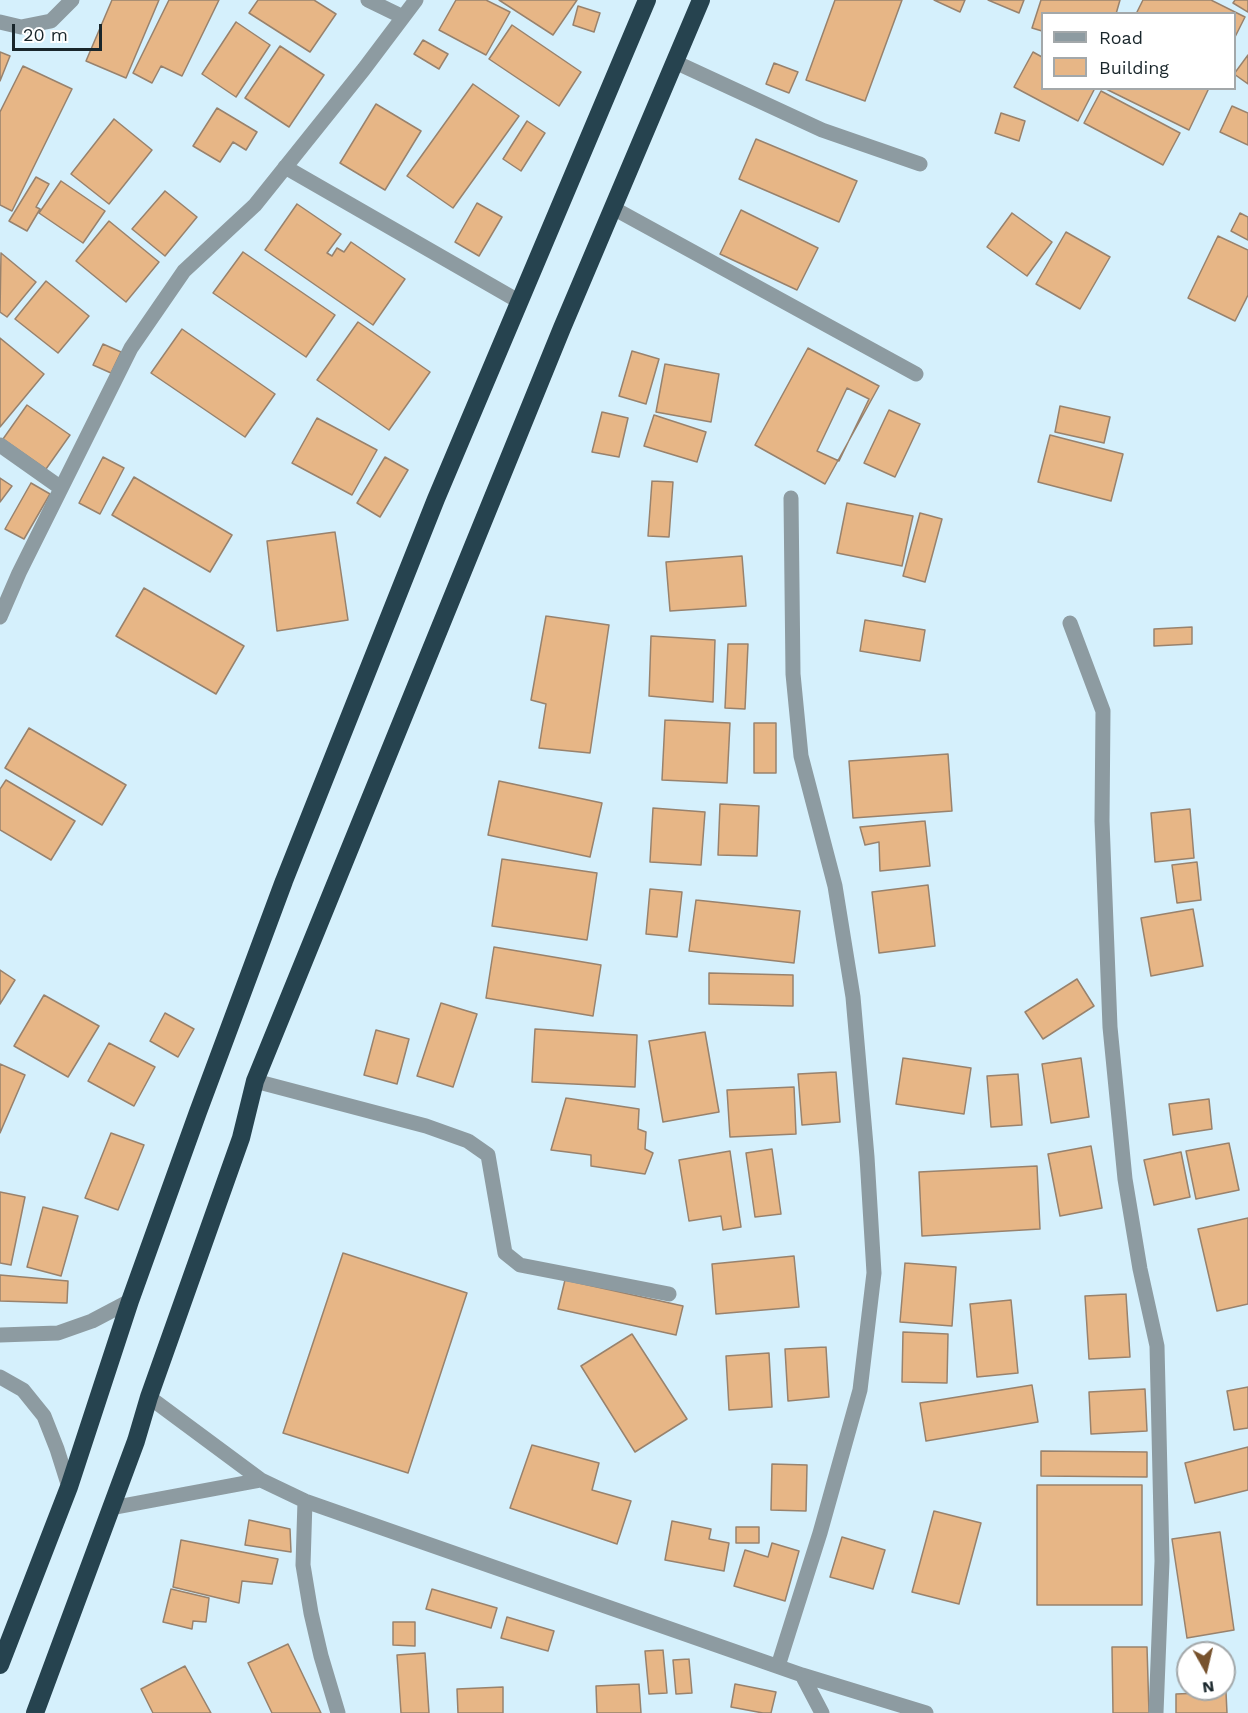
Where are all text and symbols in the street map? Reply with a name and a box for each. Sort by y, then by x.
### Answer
scale bar [15,12,105,50]
legend [1041,12,1236,90]
text: 20 m [23,24,68,45]
text: Road [1099,27,1143,48]
text: Building [1099,57,1169,78]
north arrow [1176,1641,1236,1701]
text: N [1201,1677,1215,1698]

